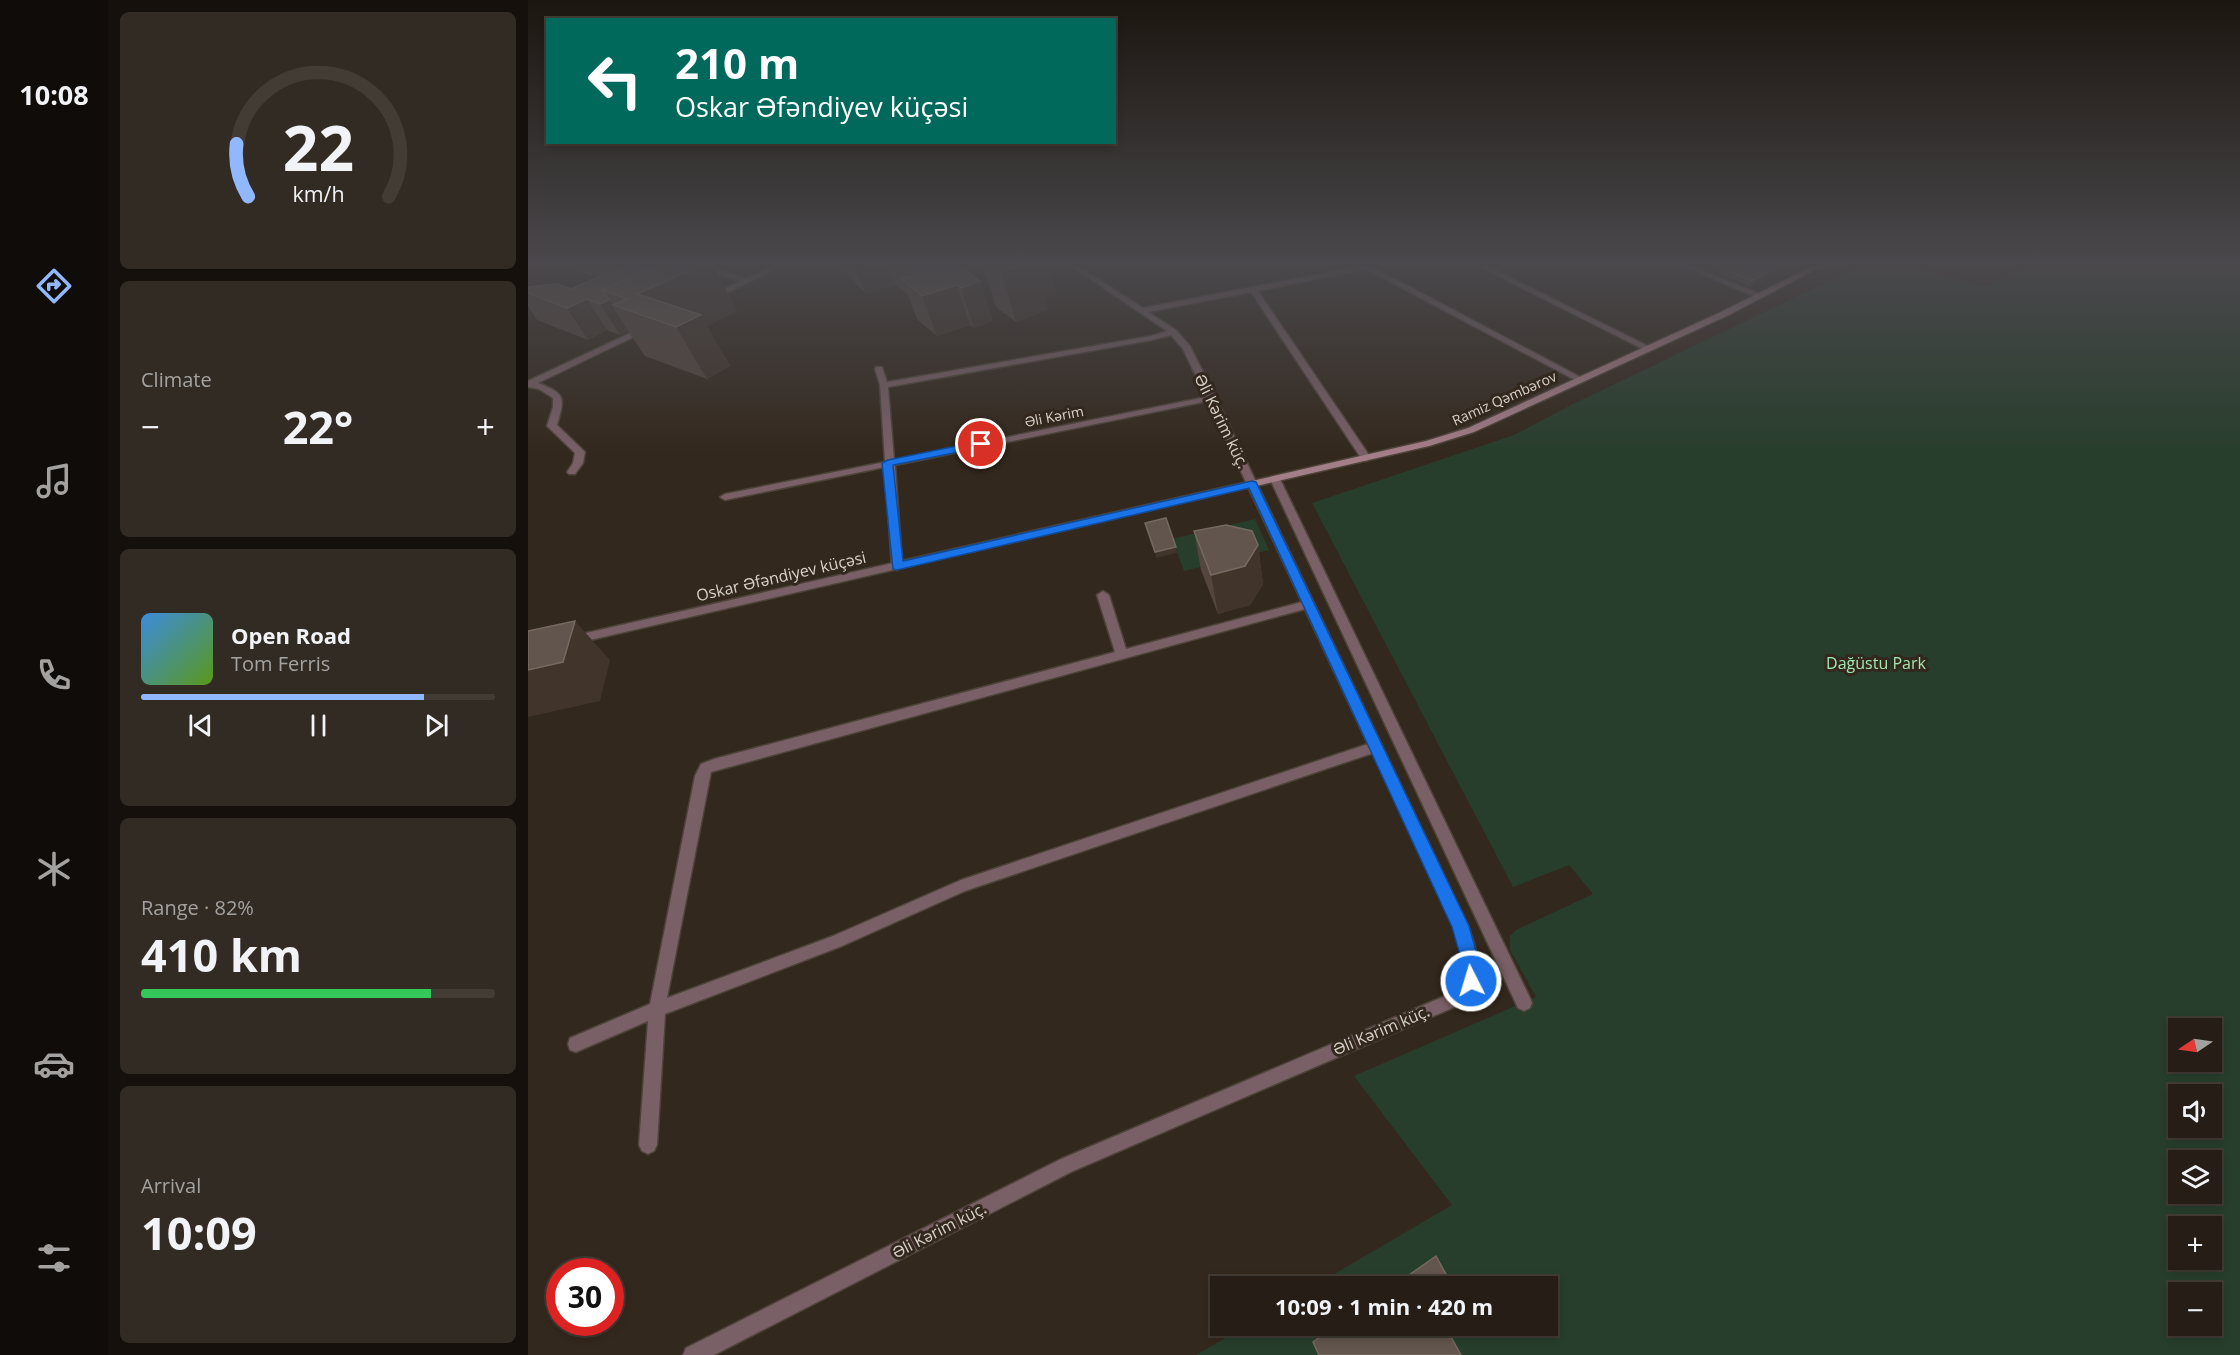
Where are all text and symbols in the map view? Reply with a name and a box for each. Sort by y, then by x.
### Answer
text: 210 m [675,34,799,91]
icon: left [576,42,654,120]
text: 10:08 [19,76,89,113]
text: Oskar Əfəndiyev küçəsi [675,88,968,125]
text: 22 [282,104,354,189]
text: km/h [292,180,344,209]
icon: directions [33,265,75,307]
text: Climate [141,366,212,393]
street label: Ramiz Qəmbərov [1449,366,1559,430]
street label: Əli Kərim küç. [1190,370,1254,472]
text: 22° [283,396,353,457]
street label: Əli Kərim [1023,401,1085,431]
text: − [141,404,160,449]
text: + [476,404,495,449]
pin [955,418,1006,469]
icon: arrive [964,427,997,460]
icon: music [33,460,75,502]
street label: Oskar Əfəndiyev küçəsi [694,546,868,606]
text: Open Road [231,620,351,650]
text: Tom Ferris [231,650,330,677]
park label: Dağüstu Park [1826,652,1926,674]
icon: phone [33,654,75,696]
icon: previous [184,709,217,742]
icon: pause [302,709,335,742]
icon: next [420,709,453,742]
icon: climate [33,848,75,890]
text: Range · 82% [141,894,254,921]
text: 410 km [141,924,302,985]
position arrow [1439,949,1503,1013]
street label: Əli Kərim küç. [1329,1000,1433,1060]
north arrow [2168,1018,2222,1072]
map controls [2168,1018,2222,1336]
icon: car [33,1043,75,1085]
button: sound [2168,1084,2222,1138]
button: layers [2168,1150,2222,1204]
text: Arrival [141,1172,201,1199]
street label: Əli Kərim küç. [888,1197,990,1263]
text: 10:09 [141,1202,257,1263]
button: + [2168,1216,2222,1270]
icon: filters [33,1237,75,1279]
speed limit sign: 30 [546,1258,624,1336]
button: − [2168,1282,2222,1336]
text: 10:09 · 1 min · 420 m [1275,1291,1493,1321]

